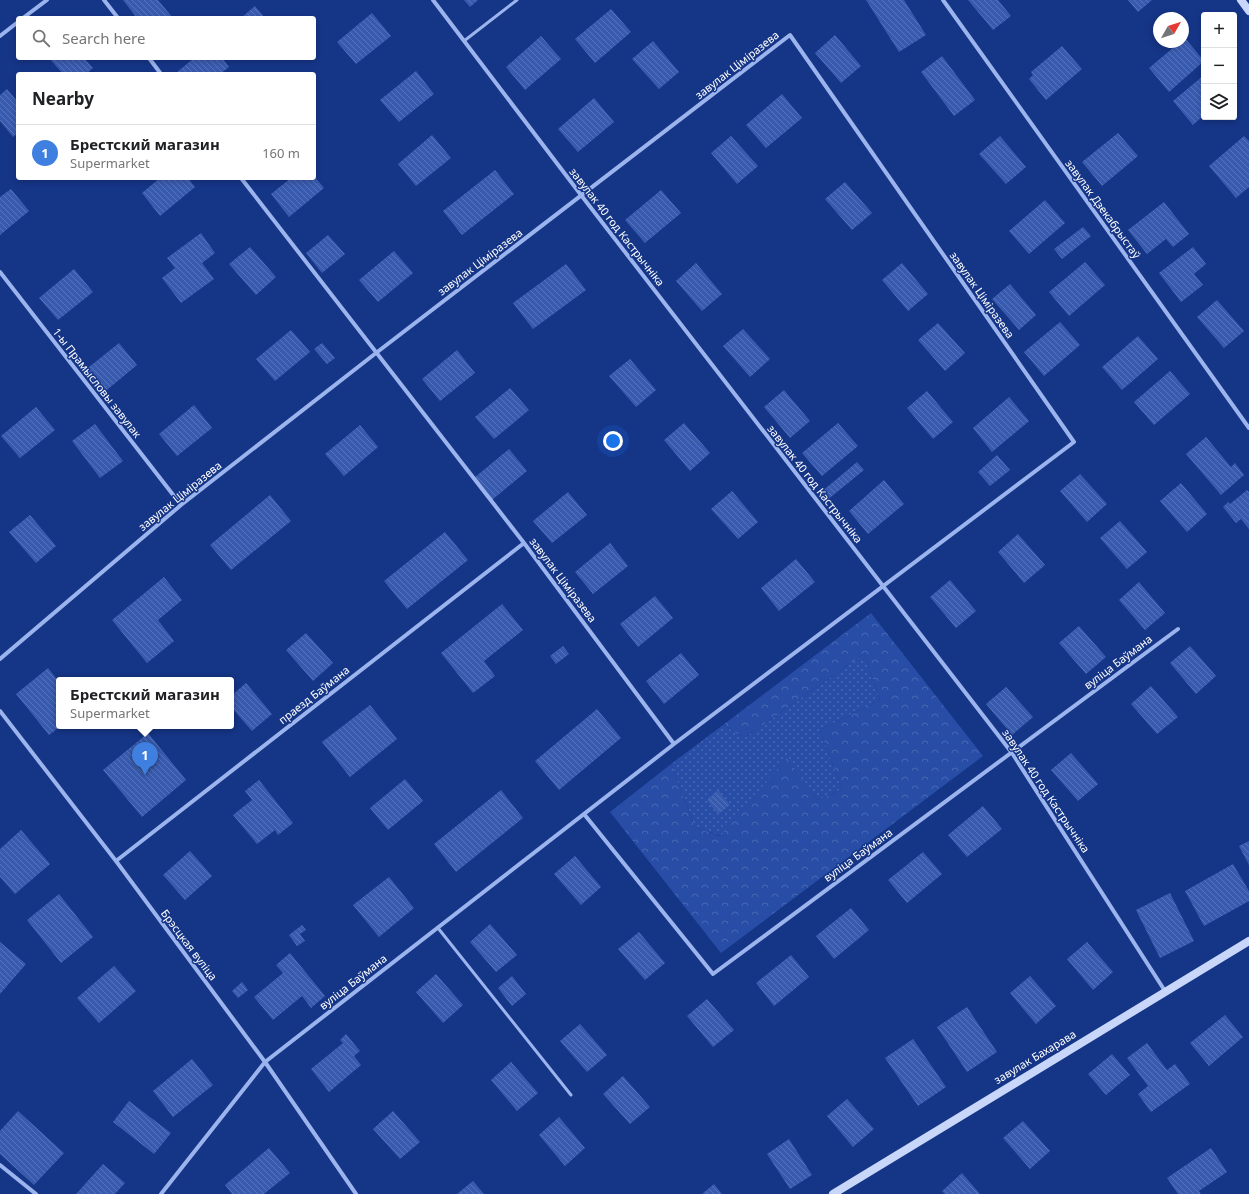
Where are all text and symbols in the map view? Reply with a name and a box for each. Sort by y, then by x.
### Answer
north arrow [1153,12,1189,48]
map controls [1201,12,1237,120]
button: + [1201,12,1237,48]
search box [16,16,316,60]
icon: search [30,27,52,49]
street label: завулак Ціміразева [692,27,782,102]
text: Search here [62,28,145,48]
button: − [1201,48,1237,84]
button: layers [1201,84,1237,120]
text: Nearby [32,87,94,110]
text: Брестский магазин [70,134,220,154]
text: 1 [41,144,49,162]
text: 160 m [262,144,300,162]
text: Supermarket [70,154,150,172]
street label: завулак Дзекабрыстаў [1062,156,1145,262]
street label: завулак 40 год Кастрычніка [566,164,668,289]
street label: завулак Ціміразева [434,225,525,298]
street label: завулак Ціміразева [947,248,1018,341]
street label: 1-ы Прамысловы завулак [50,325,145,441]
street label: завулак 40 год Кастрычніка [764,421,866,546]
your location [603,431,623,451]
street label: завулак Ціміразева [135,457,224,534]
street label: завулак Ціміразева [527,534,600,625]
street label: вуліца Баўмана [1080,631,1155,692]
street label: праезд Баўмана [275,662,352,727]
popup [56,677,234,729]
text: Брестский магазин [70,684,220,704]
text: Supermarket [70,704,150,722]
street label: завулак 40 год Кастрычніка [999,726,1094,856]
pin: 1 [132,742,158,775]
street label: вуліца Баўмана [820,824,895,885]
street label: Брэсцкая вуліца [158,906,221,983]
street label: вуліца Баўмана [316,950,390,1013]
street label: завулак Бахарава [991,1026,1079,1087]

